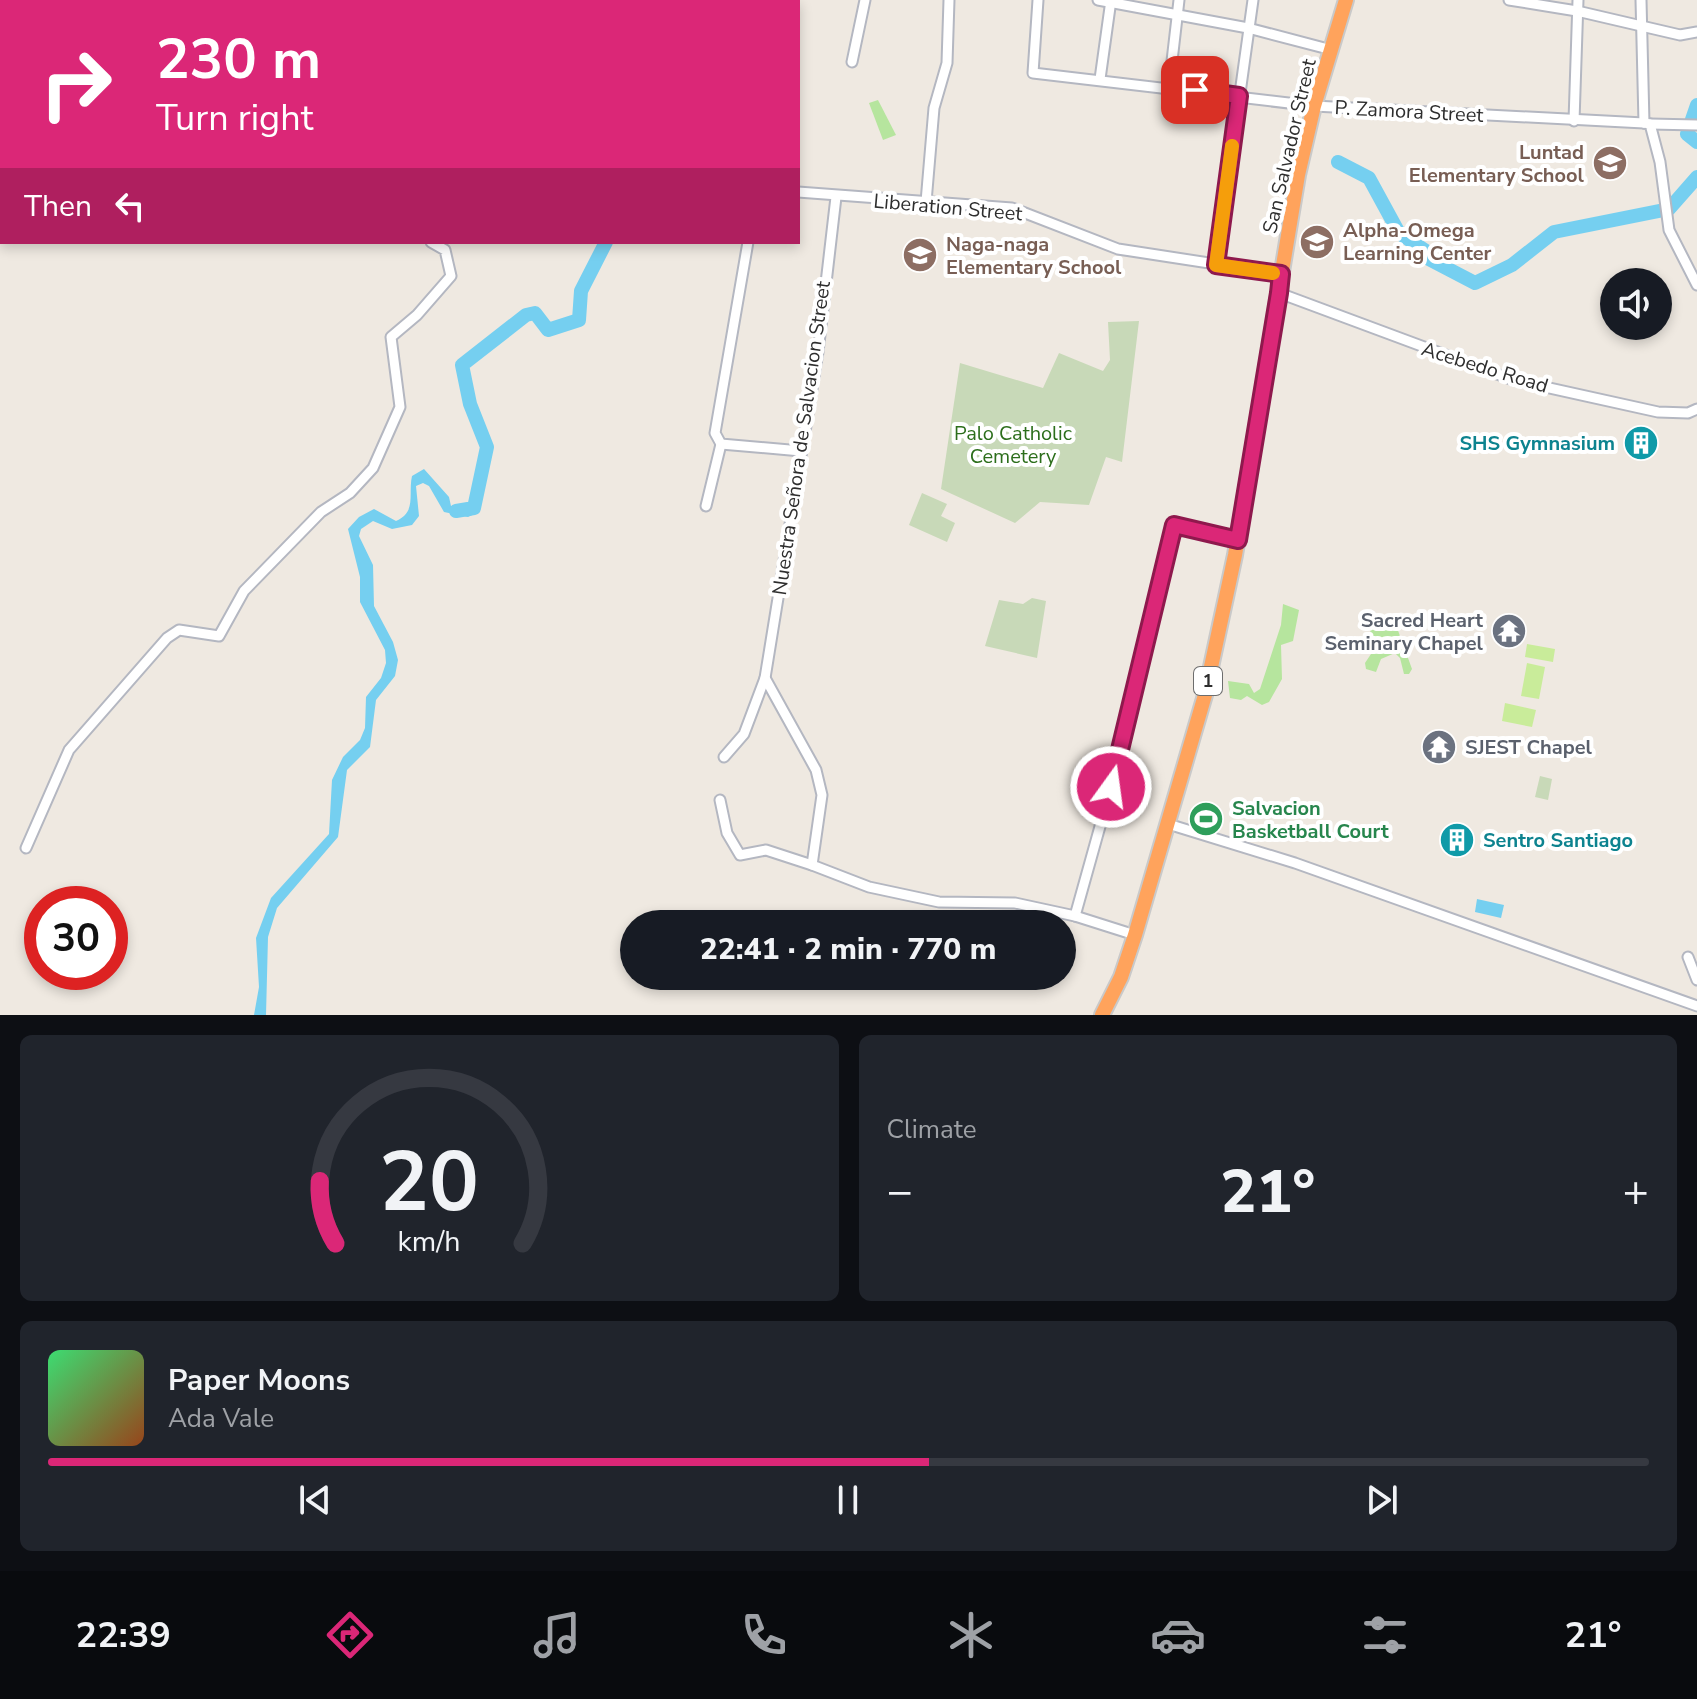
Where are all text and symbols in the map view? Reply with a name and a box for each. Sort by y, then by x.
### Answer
text: 230 m [156,21,321,98]
icon: right [24,32,128,136]
street label: San Salvador Street [1256,55,1323,236]
pin [1161,56,1229,124]
icon: arrive [1173,68,1217,112]
text: Turn right [156,94,313,143]
street label: P. Zamora Street [1334,94,1485,129]
place label: Luntad Elementary School [1409,139,1585,189]
school or university icon: Luntad Elementary School [1591,144,1629,182]
icon: left [108,184,152,228]
text: Then [24,186,92,227]
street label: Liberation Street [872,188,1024,228]
place label: Alpha-Omega Learning Center [1343,217,1492,267]
school or university icon: Alpha-Omega Learning Center [1298,223,1336,261]
place label: Naga-naga Elementary School [946,231,1122,281]
school or university icon: Naga-naga Elementary School [901,236,939,274]
map controls [1600,268,1672,340]
button: sound [1600,268,1672,340]
street label: Nuestra Señora de Salvacion Street [766,278,837,597]
street label: Acebedo Road [1418,335,1551,400]
park label: Palo Catholic Cemetery [954,420,1072,470]
building icon: SHS Gymnasium [1622,424,1660,462]
place label: SHS Gymnasium [1460,430,1615,457]
place label: Sacred Heart Seminary Chapel [1324,607,1484,657]
temple icon: Sacred Heart Seminary Chapel [1490,612,1528,650]
road number: 1 [1194,667,1222,695]
temple icon: SJEST Chapel [1420,728,1458,766]
place label: SJEST Chapel [1465,734,1592,761]
position arrow [1069,745,1153,829]
place label: Salvacion Basketball Court [1232,795,1389,845]
sports icon: Salvacion Basketball Court [1187,800,1225,838]
building icon: Sentro Santiago [1438,821,1476,859]
place label: Sentro Santiago [1483,827,1633,854]
speed limit sign: 30 [24,886,128,990]
text: 22:41 · 2 min · 770 m [700,929,996,970]
text: Climate [887,1112,977,1147]
text: 20 [379,1126,479,1239]
text: 21° [1220,1151,1315,1233]
text: − [887,1162,913,1222]
text: + [1623,1162,1649,1222]
text: km/h [398,1222,461,1261]
text: Paper Moons [168,1360,350,1401]
text: Ada Vale [168,1401,274,1436]
icon: previous [293,1478,337,1522]
icon: pause [826,1478,870,1522]
icon: next [1360,1478,1404,1522]
icon: directions [322,1607,378,1663]
icon: music [529,1607,585,1663]
icon: phone [736,1607,792,1663]
icon: climate [943,1607,999,1663]
icon: car [1150,1607,1206,1663]
icon: filters [1357,1607,1413,1663]
text: 22:39 [76,1611,171,1660]
text: 21° [1565,1611,1621,1660]

